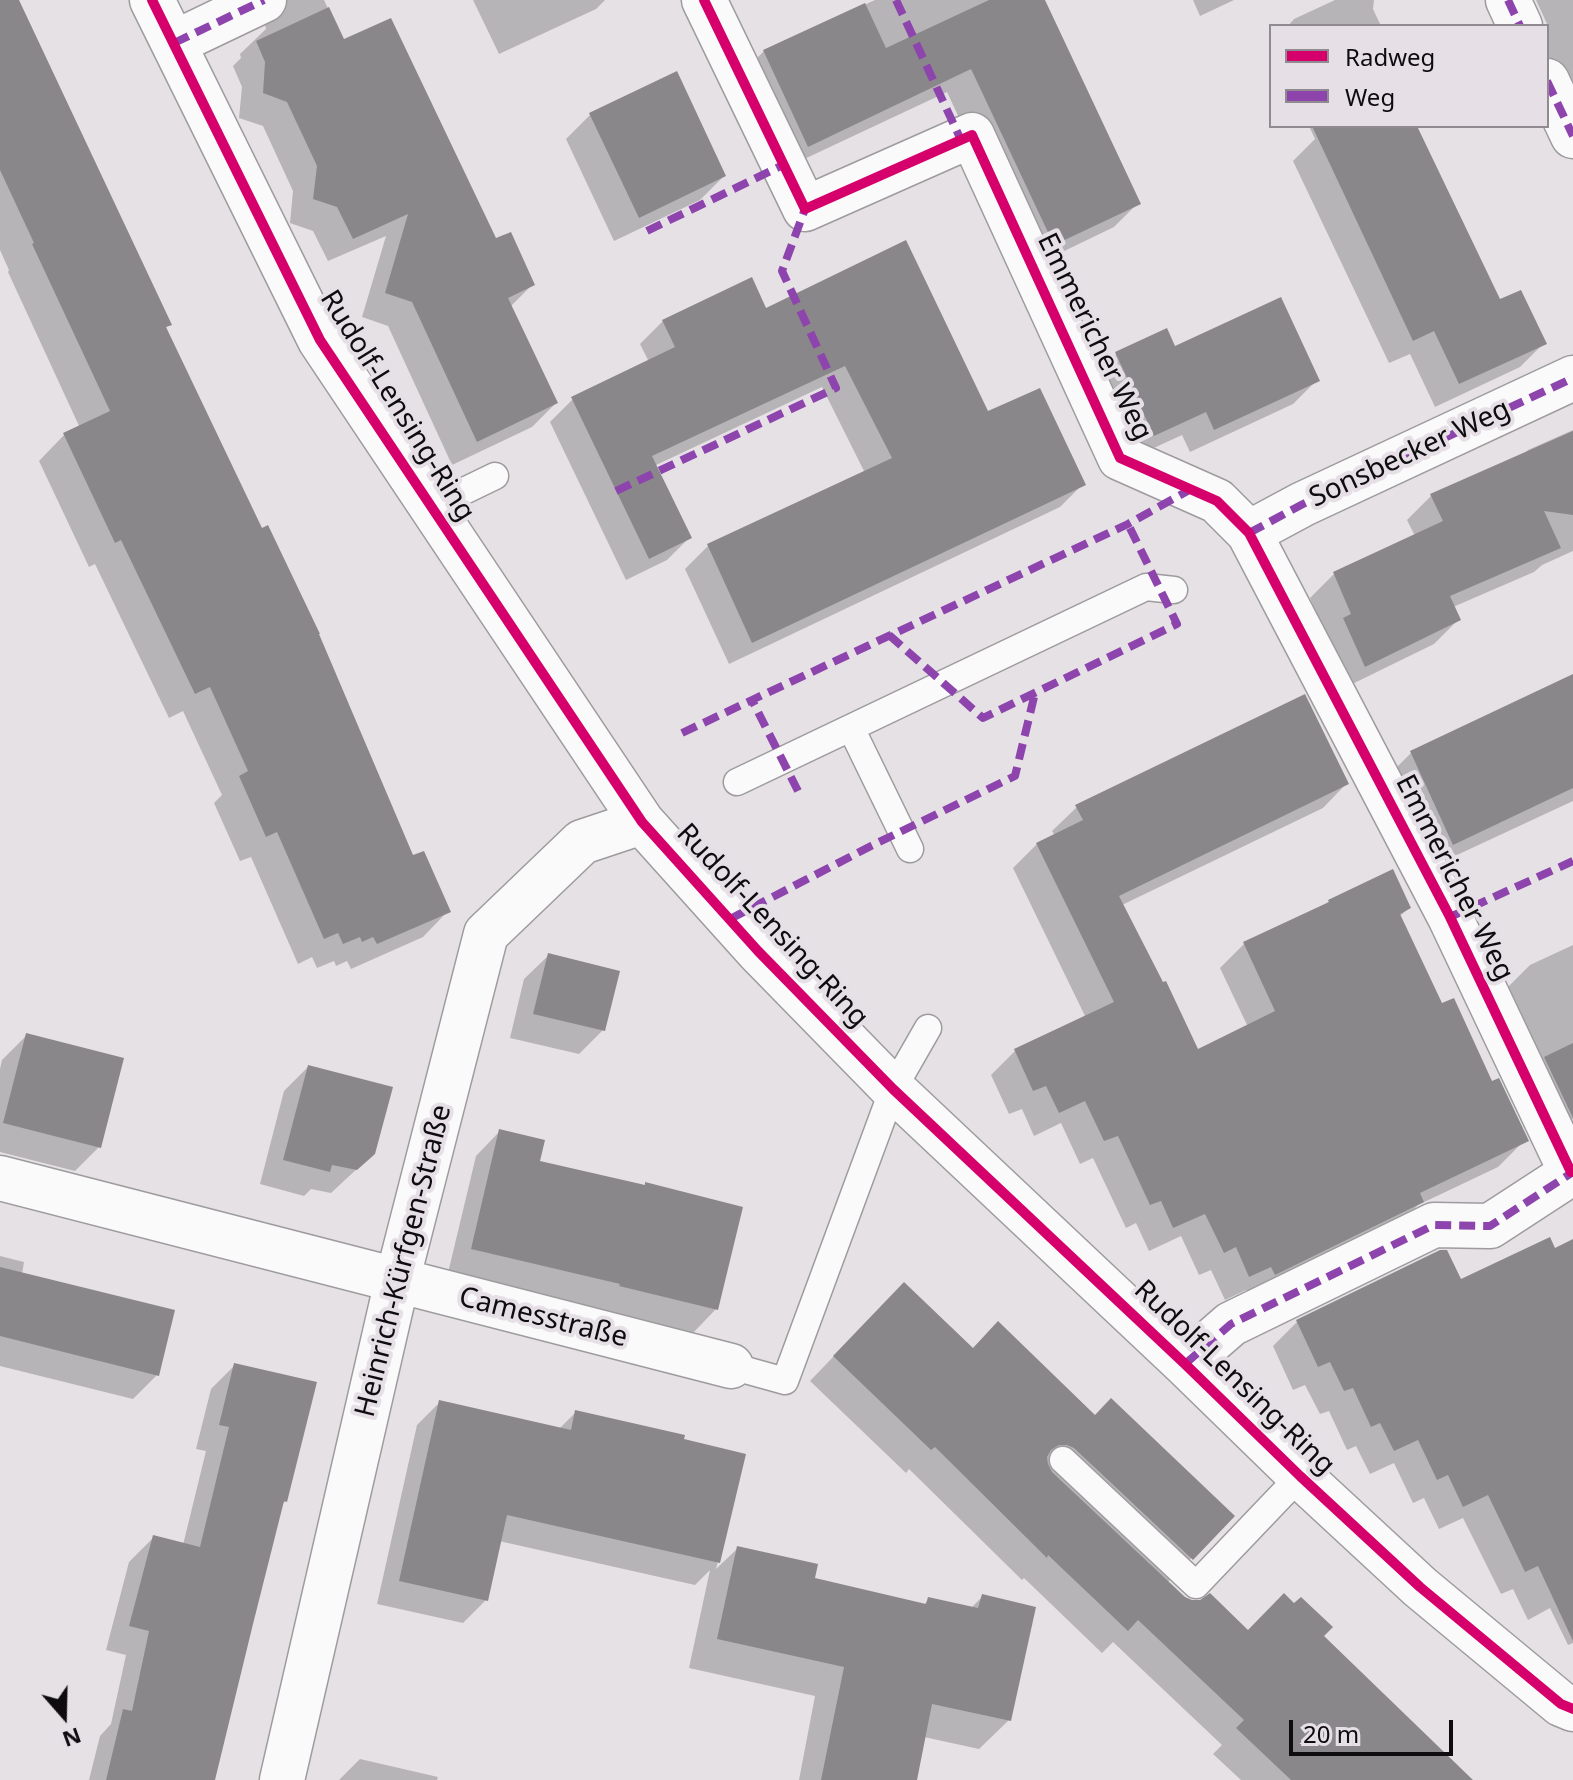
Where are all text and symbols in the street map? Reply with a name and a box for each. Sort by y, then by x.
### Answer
legend [1269,24,1549,128]
text: Radweg [1345,40,1435,73]
text: Weg [1345,80,1395,113]
street label: Emmericher Weg [1029,228,1159,446]
street label: Rudolf-Lensing-Ring [312,284,482,528]
street label: Sonsbecker Weg [1304,393,1516,515]
street label: Emmericher Weg [1388,770,1520,986]
street label: Rudolf-Lensing-Ring [669,817,875,1035]
street label: Heinrich-Kürfgen-Straße [349,1101,459,1421]
street label: Rudolf-Lensing-Ring [1127,1274,1341,1482]
street label: Camesstraße [455,1281,631,1355]
north arrow [24,1676,104,1756]
scale bar [1293,1704,1457,1754]
text: 20 m [1303,1717,1359,1750]
text: N [59,1721,86,1756]

